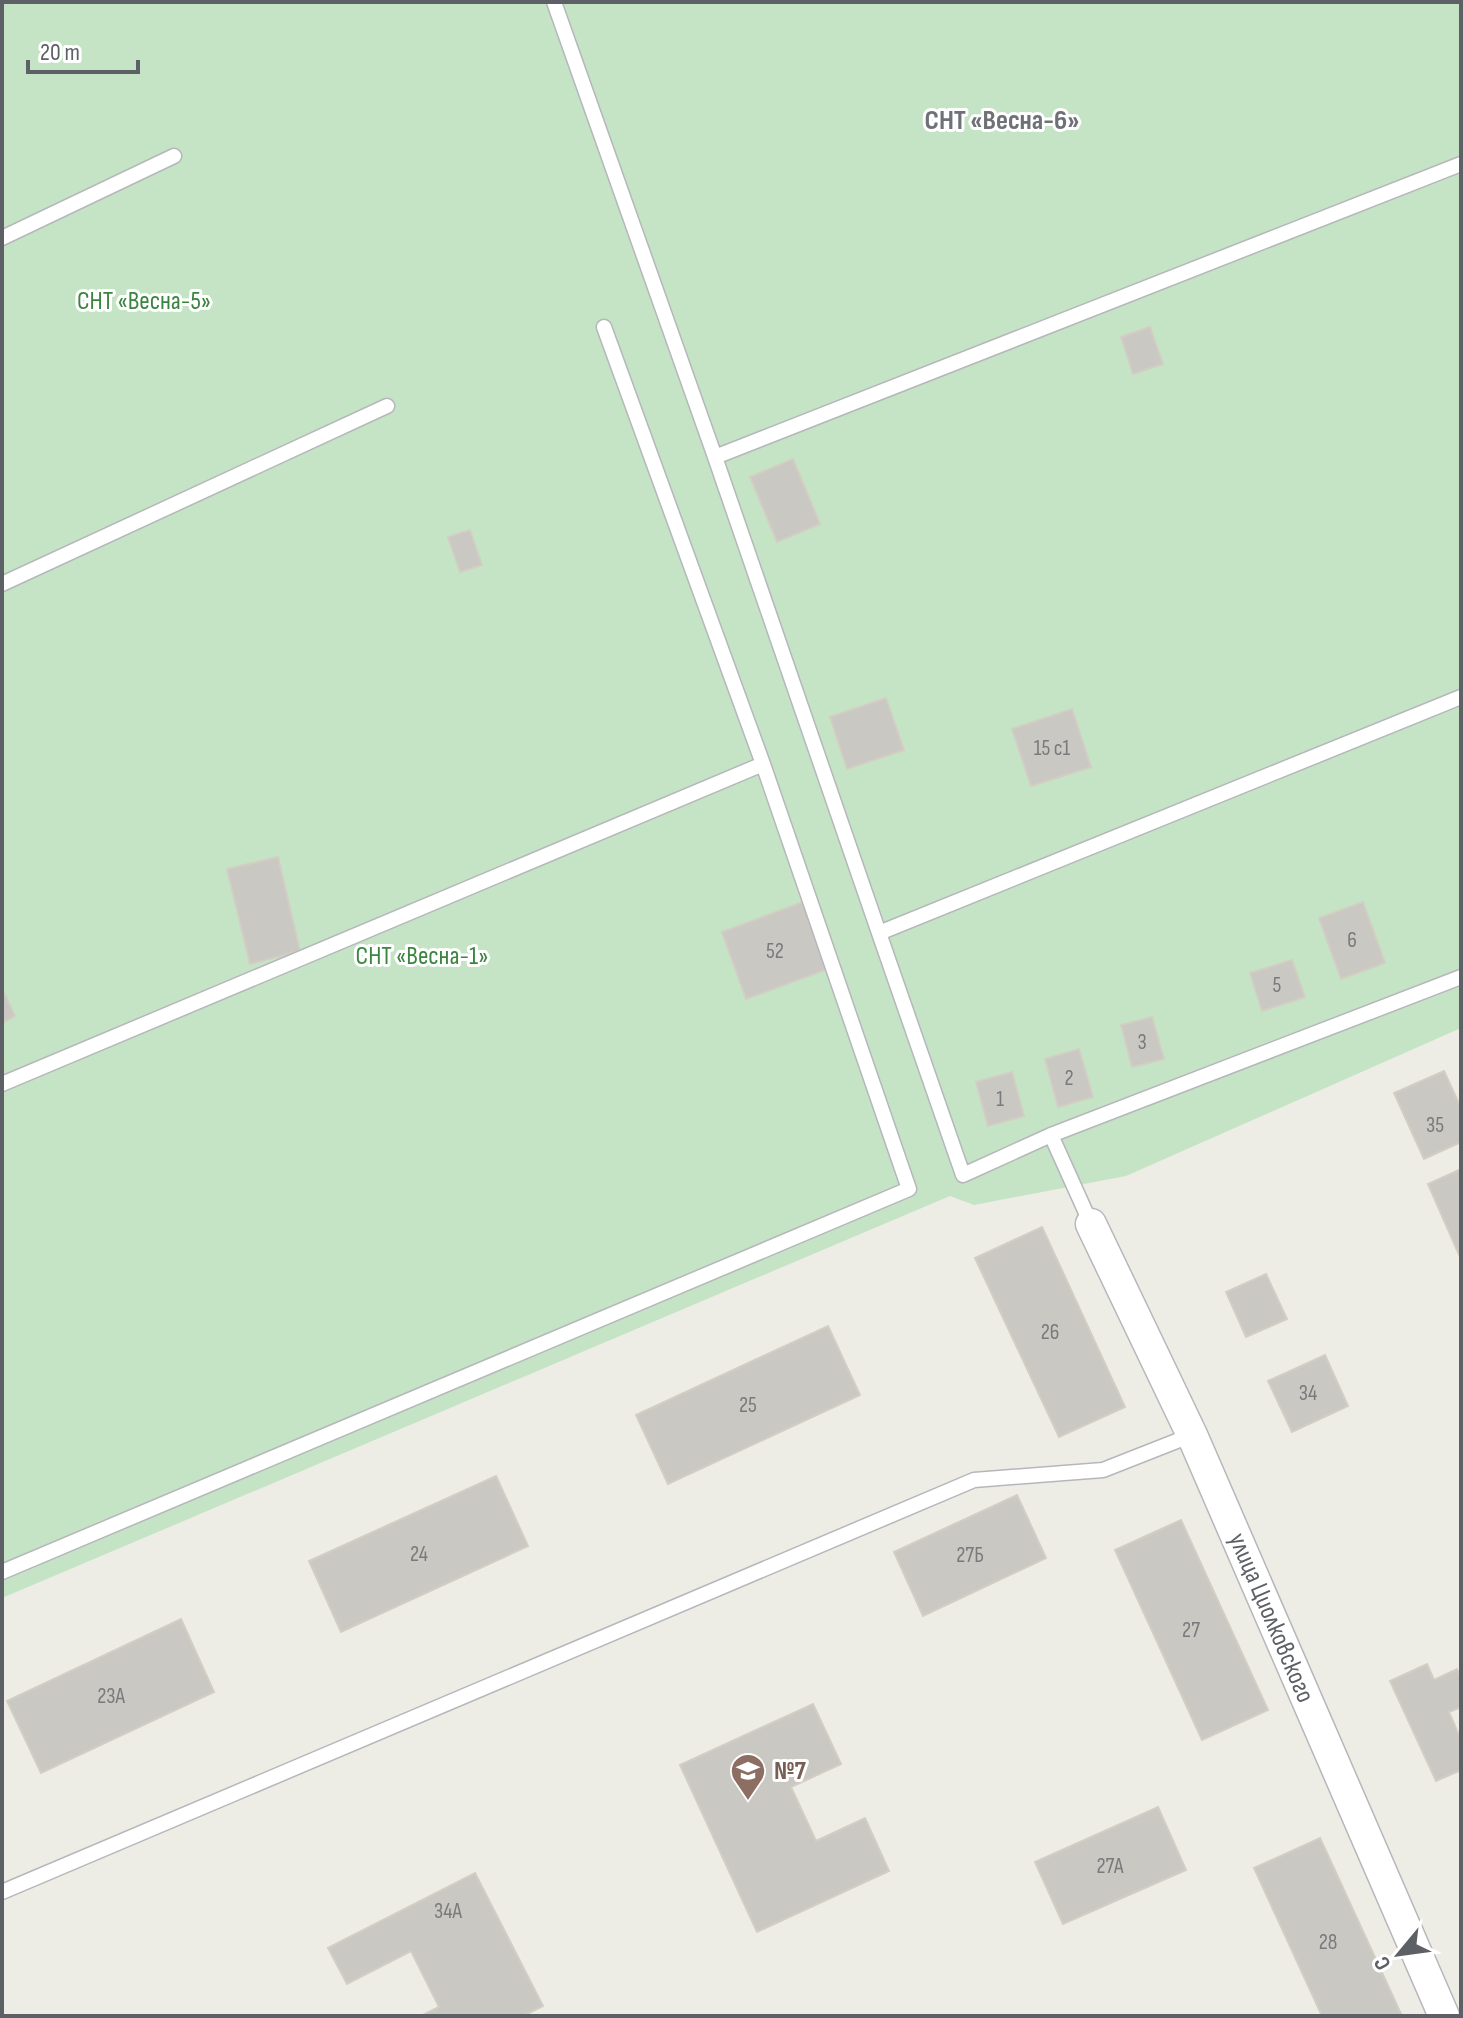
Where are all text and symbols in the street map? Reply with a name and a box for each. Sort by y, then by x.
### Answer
scale bar [28,24,138,74]
text: 20 m [40,38,80,67]
district label: СНТ «Весна-6» [925,104,1079,137]
park label: СНТ «Весна-5» [77,286,211,317]
house number: 15 с1 [1034,735,1071,762]
house number: 6 [1347,927,1357,954]
house number: 52 [766,938,784,965]
park label: СНТ «Весна-1» [356,941,488,972]
house number: 5 [1273,972,1282,999]
house number: 3 [1137,1029,1147,1056]
house number: 2 [1064,1065,1074,1092]
house number: 1 [996,1086,1004,1113]
house number: 35 [1426,1112,1444,1139]
house number: 26 [1041,1319,1059,1346]
house number: 34 [1299,1380,1317,1407]
house number: 25 [739,1392,757,1419]
street label: улица Циолковского [1221,1529,1321,1707]
house number: 24 [410,1541,428,1568]
house number: 27Б [956,1542,984,1569]
house number: 27 [1182,1617,1200,1644]
house number: 23А [97,1683,125,1710]
school or university icon: №7 [729,1752,767,1802]
place label: №7 [774,1756,807,1787]
house number: 27А [1097,1853,1124,1880]
house number: 34А [434,1898,463,1925]
north arrow [1359,1914,1439,1994]
house number: 28 [1319,1929,1337,1956]
text: С [1368,1951,1397,1974]

